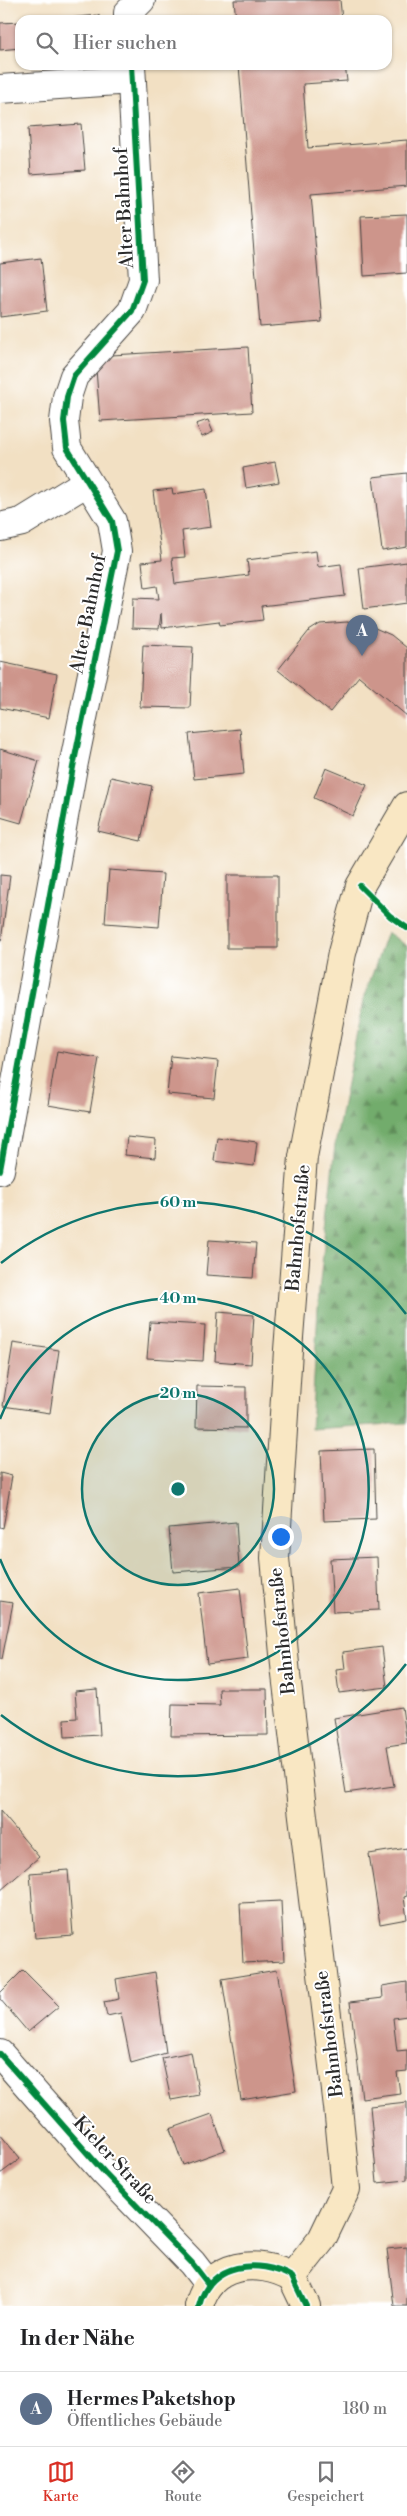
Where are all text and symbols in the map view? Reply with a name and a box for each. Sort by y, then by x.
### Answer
search box [15,15,392,70]
icon: search [33,29,61,57]
text: Hier suchen [73,31,177,55]
street label: Alter Bahnhof [109,146,139,270]
street label: Alter Bahnhof [64,551,112,677]
pin: A [346,615,378,656]
street label: Bahnhofstraße [280,1163,316,1294]
text: 60 m [160,1193,197,1212]
text: 40 m [159,1289,197,1308]
text: 20 m [160,1384,197,1403]
centre of rings [169,1480,187,1498]
your location [268,1524,294,1550]
street label: Bahnhofstraße [263,1566,301,1697]
street label: Bahnhofstraße [309,1969,349,2100]
street label: Kieler Straße [68,2111,162,2209]
text: In der Nähe [20,2326,135,2352]
text: Hermes Paketshop [67,2387,236,2411]
text: A [30,2399,42,2419]
text: 180 m [343,2399,387,2419]
text: Öffentliches Gebäude [67,2411,222,2431]
tab: Karte [43,2458,79,2506]
tab: Route [164,2458,202,2506]
tab: Gespeichert [287,2458,364,2506]

